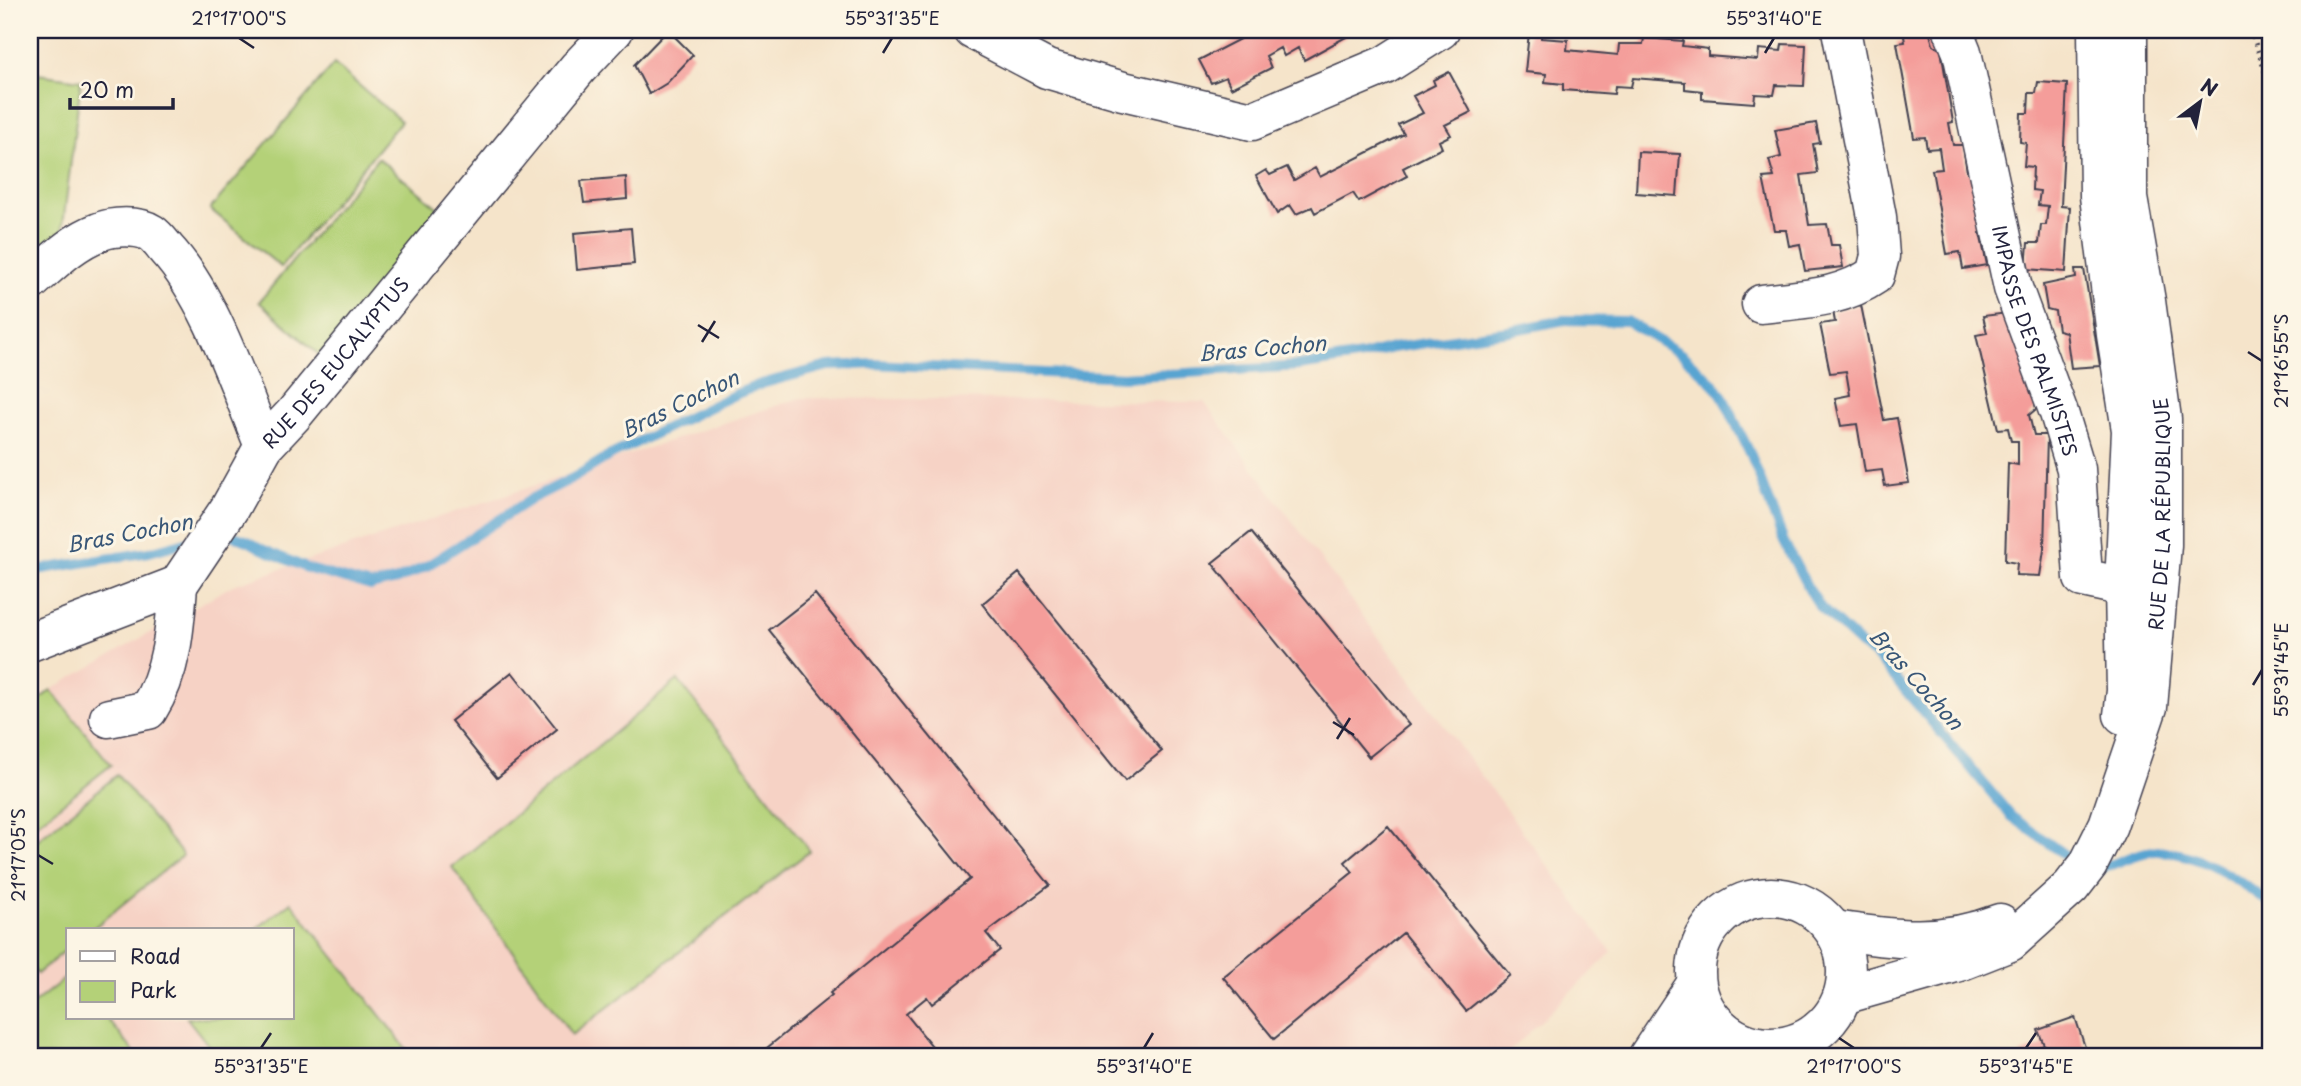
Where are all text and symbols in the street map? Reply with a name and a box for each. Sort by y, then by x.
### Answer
text: 21°17'00"S [191,4,287,31]
text: 55°31'35"E [844,4,940,31]
text: 55°31'40"E [1725,4,1823,31]
scale bar [70,66,173,110]
north arrow [2164,66,2234,136]
text: N [2196,71,2223,103]
text: 20 m [80,73,134,105]
street label: IMPASSE DES PALMISTES [1986,223,2085,459]
street label: RUE DES EUCALYPTUS [255,271,415,454]
text: 21°16'55"S [2267,313,2294,409]
water label: Bras Cochon [1197,325,1329,369]
water label: Bras Cochon [614,360,745,445]
street label: RUE DE LA RÉPUBLIQUE [2141,396,2177,632]
water label: Bras Cochon [63,504,196,560]
water label: Bras Cochon [1862,620,1973,737]
text: 55°31'45"E [2267,622,2294,718]
text: 21°17'05"S [4,808,31,902]
legend [66,928,294,1020]
text: Road [130,939,181,971]
text: Park [130,973,177,1005]
text: 55°31'35"E [213,1052,309,1079]
text: 55°31'40"E [1095,1052,1193,1079]
text: 21°17'00"S [1806,1052,1902,1079]
text: 55°31'45"E [1978,1052,2074,1079]

